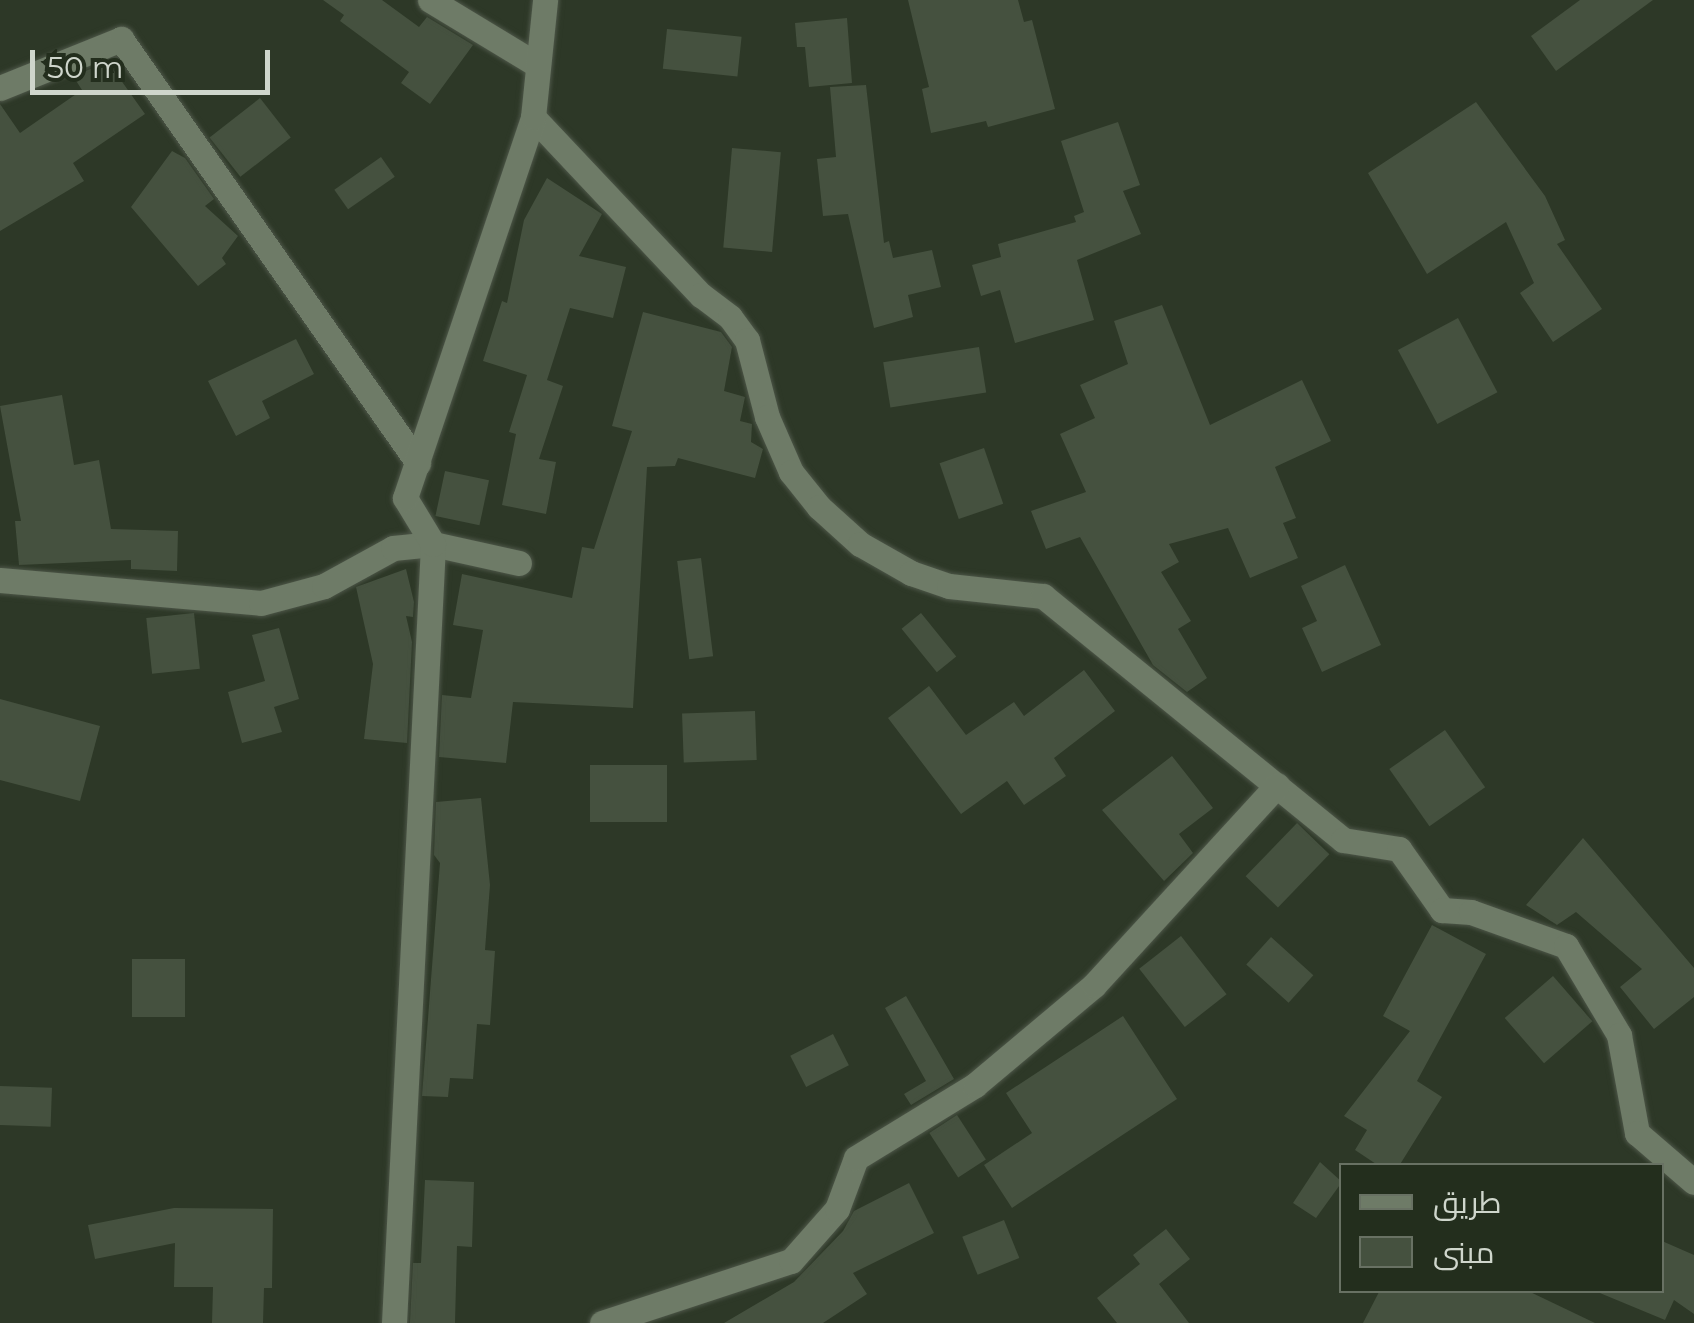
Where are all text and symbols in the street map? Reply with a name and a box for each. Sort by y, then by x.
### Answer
scale bar [35,30,275,92]
text: 50 m [47,49,124,86]
legend [1339,1163,1664,1293]
text: طريق [1433,1184,1502,1221]
text: مبنى [1433,1234,1494,1271]

